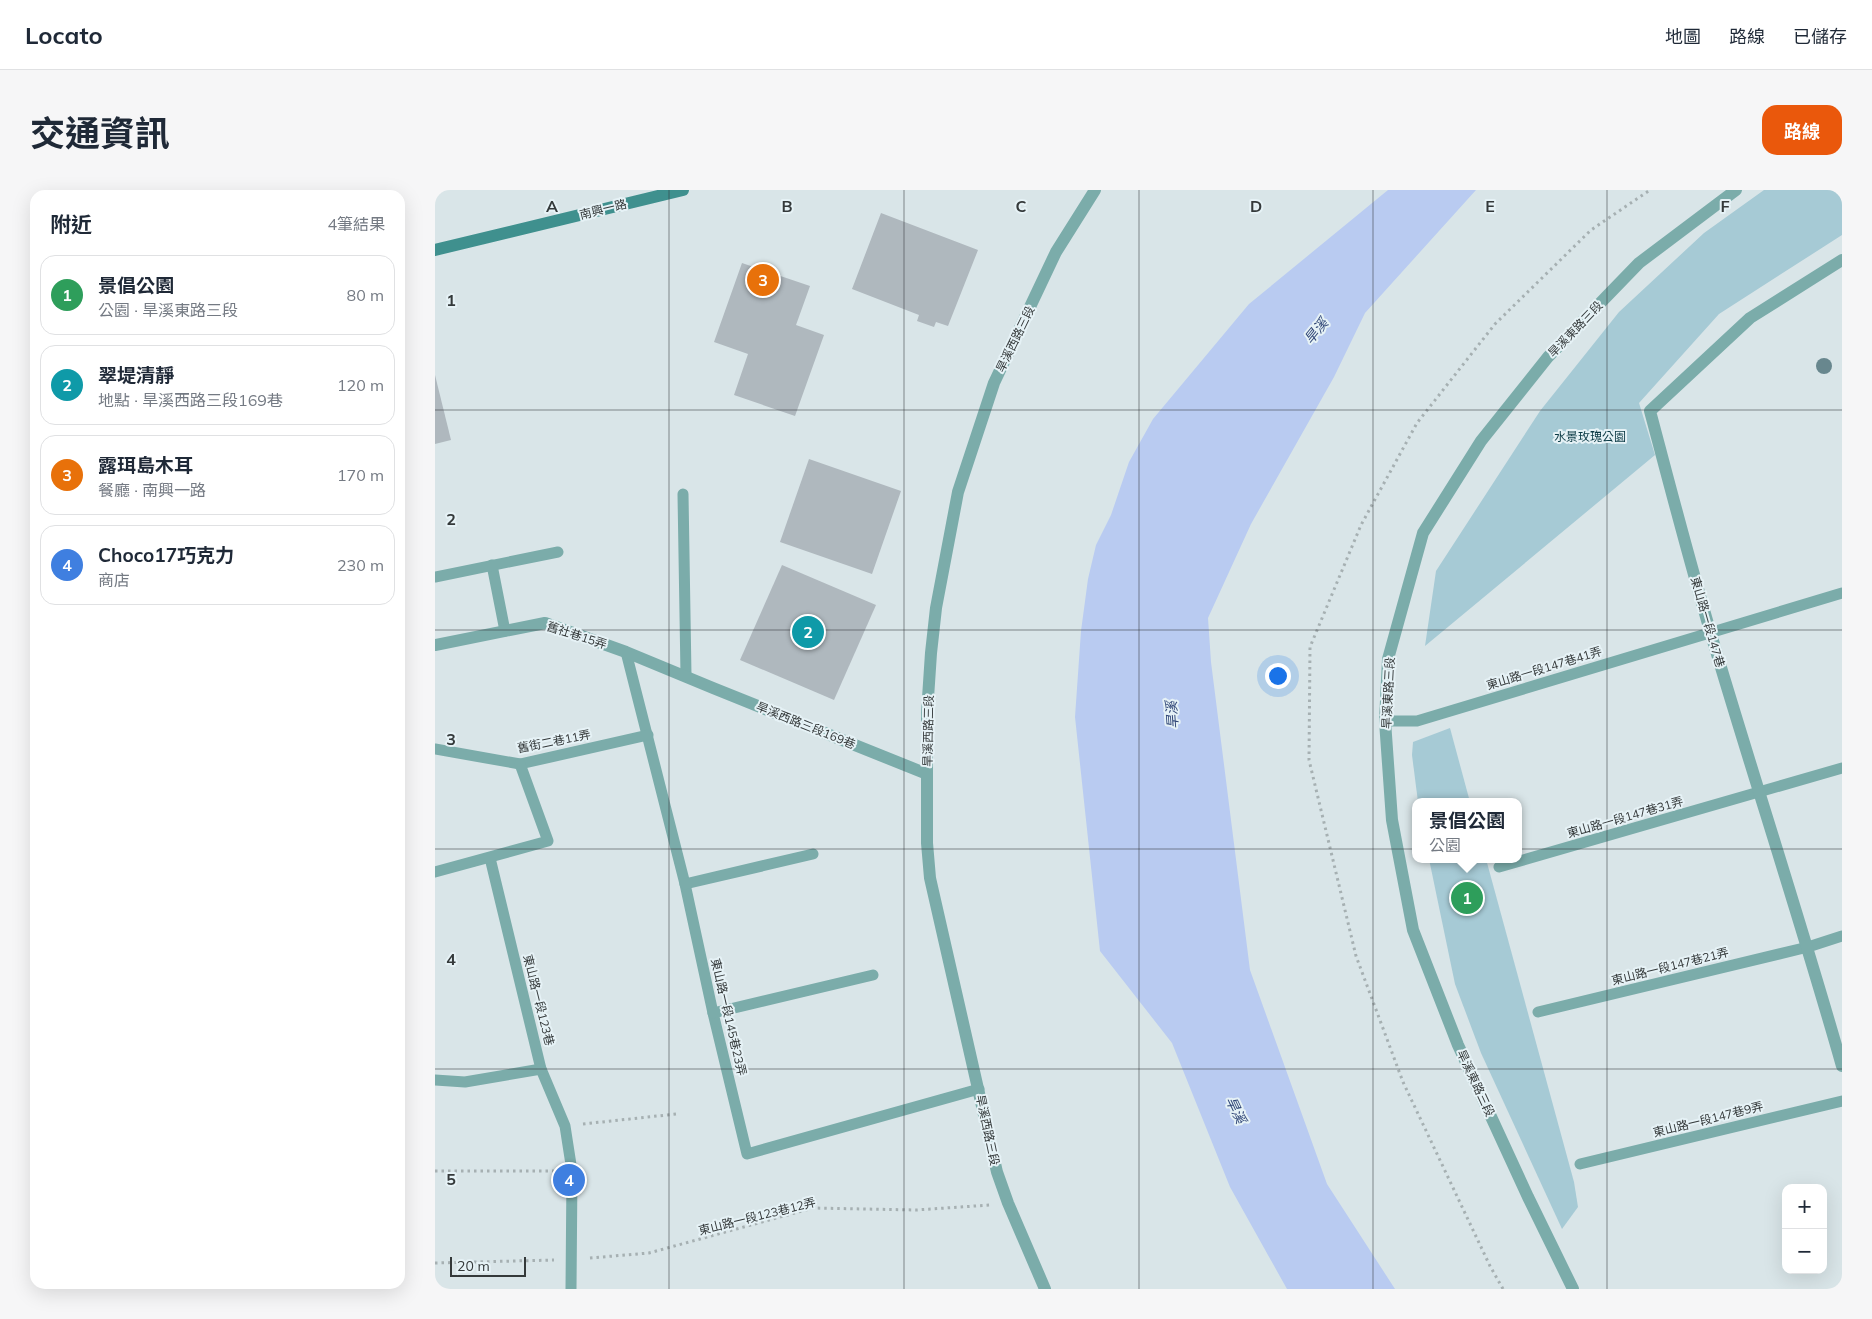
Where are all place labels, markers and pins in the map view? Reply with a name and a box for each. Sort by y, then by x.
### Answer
pin: 3 [747,261,779,299]
pin: 2 [792,613,824,651]
pin: 1 [1451,879,1483,917]
pin: 4 [553,1161,585,1199]

